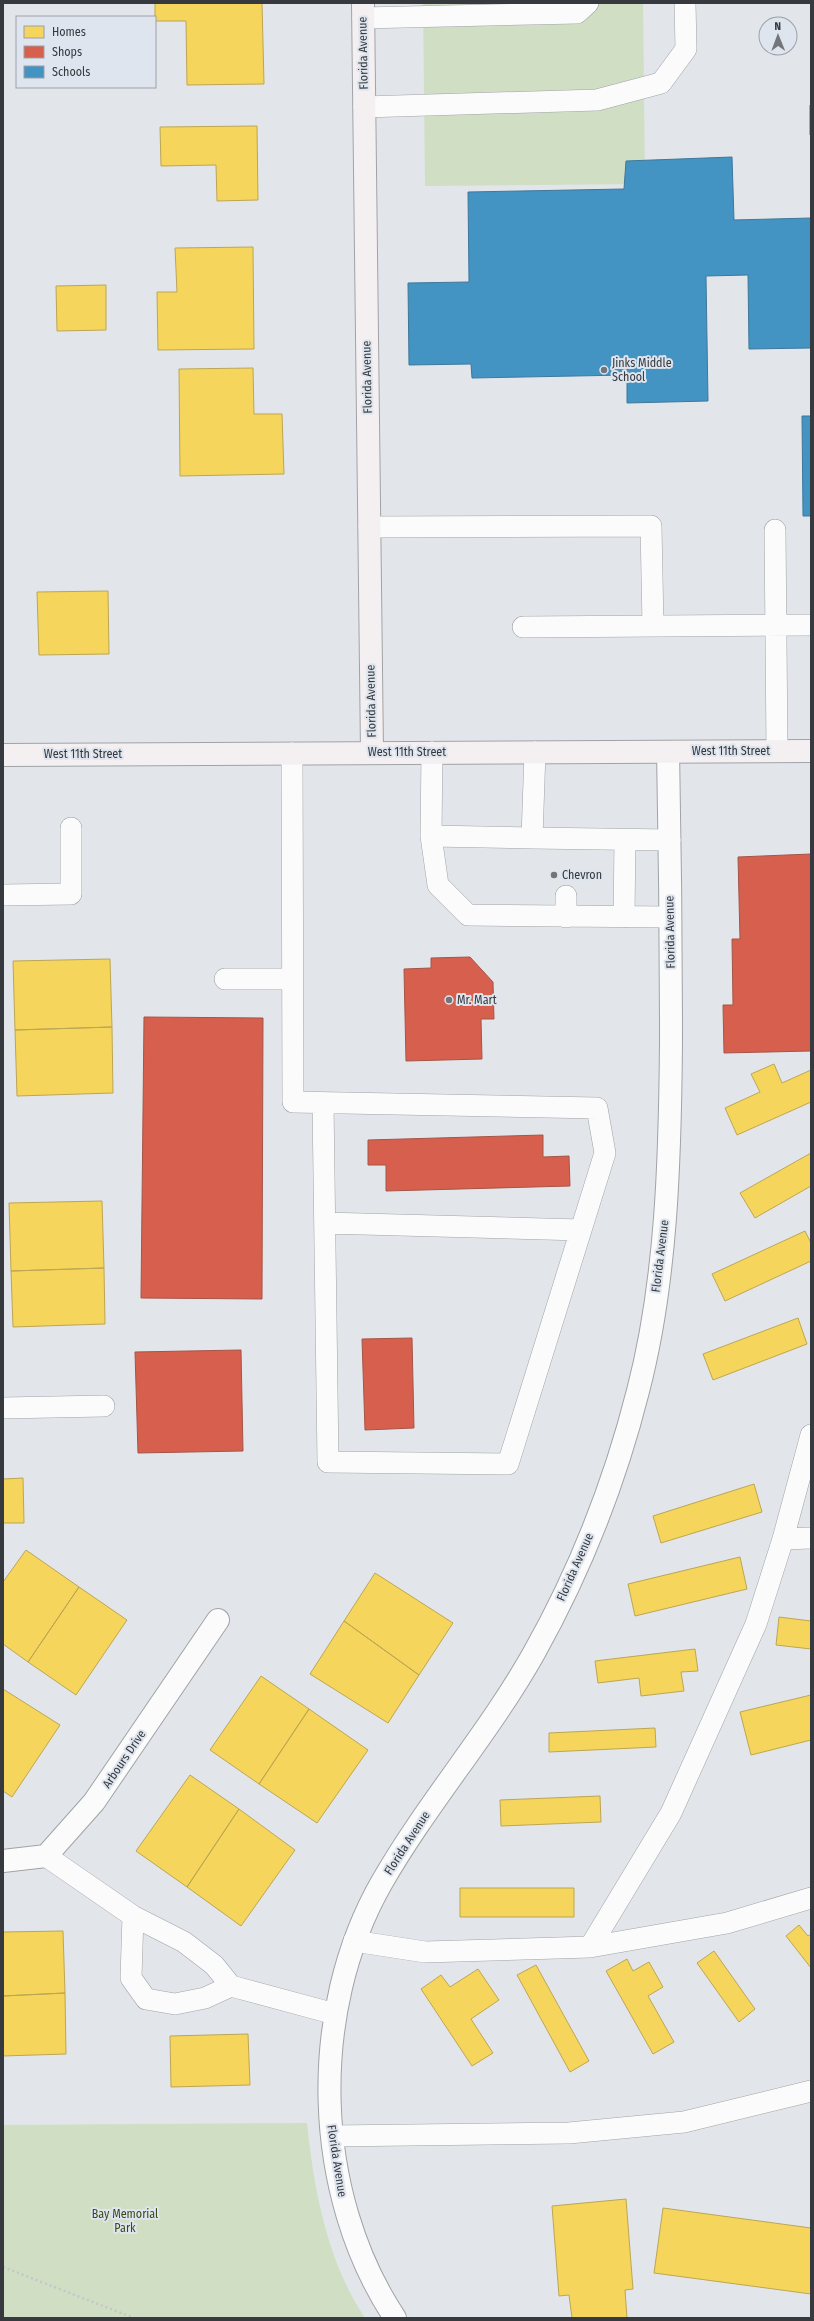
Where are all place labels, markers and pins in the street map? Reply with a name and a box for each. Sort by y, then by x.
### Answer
place label: Jinks Middle School [612,356,672,384]
marker: Jinks Middle School [599,365,609,375]
place label: Chevron [562,868,602,882]
marker: Chevron [549,870,559,880]
place label: Mr. Mart [457,993,497,1007]
marker: Mr. Mart [444,995,454,1005]

